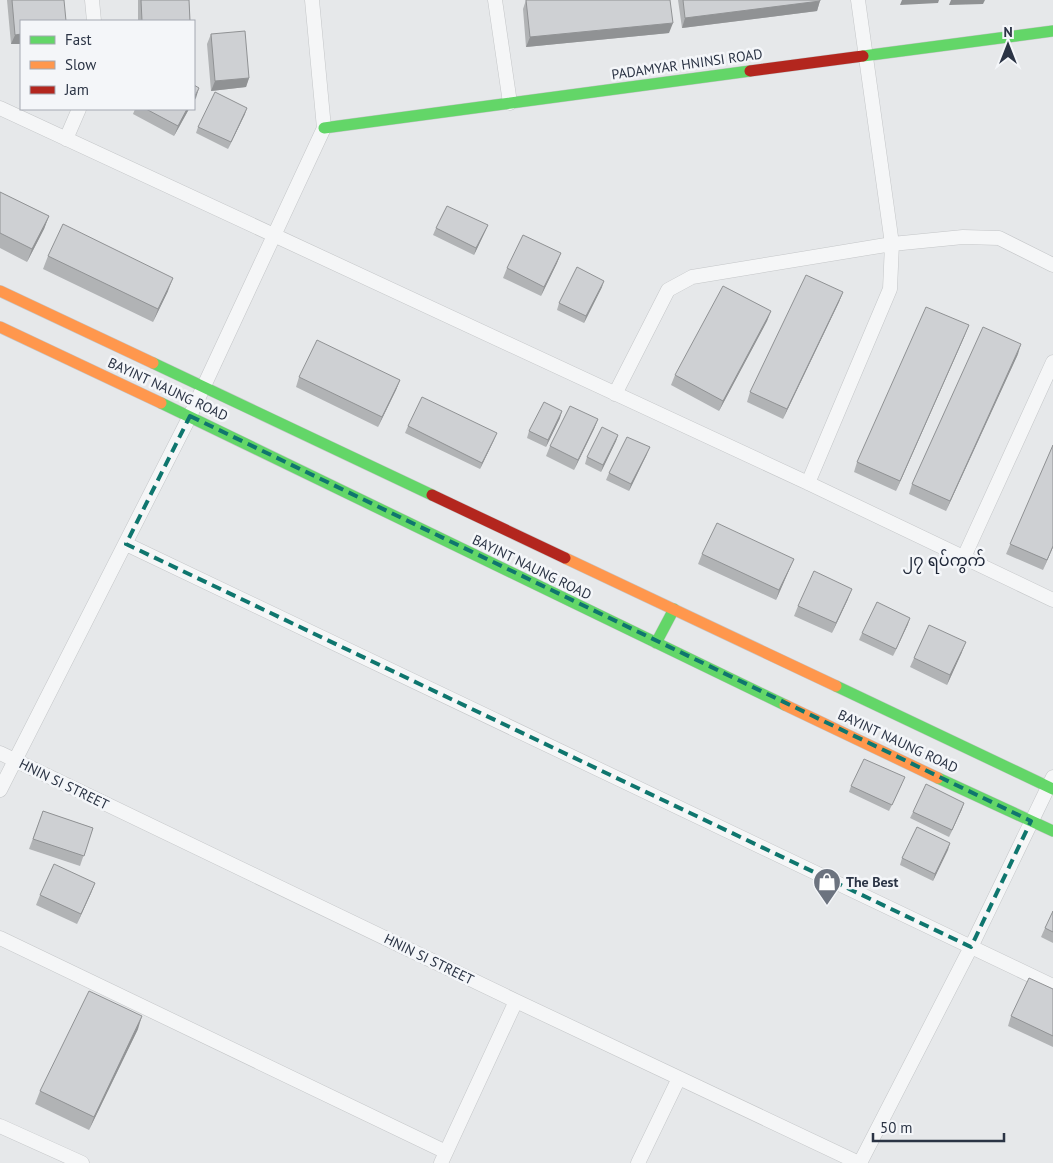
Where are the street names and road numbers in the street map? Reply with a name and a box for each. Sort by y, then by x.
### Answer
street label: PADAMYAR HNINSI ROAD [610,44,764,84]
street label: BAYINT NAUNG ROAD [105,353,231,425]
street label: BAYINT NAUNG ROAD [469,530,595,604]
street label: BAYINT NAUNG ROAD [835,705,961,777]
street label: HNIN SI STREET [16,755,112,814]
street label: HNIN SI STREET [381,930,477,989]

